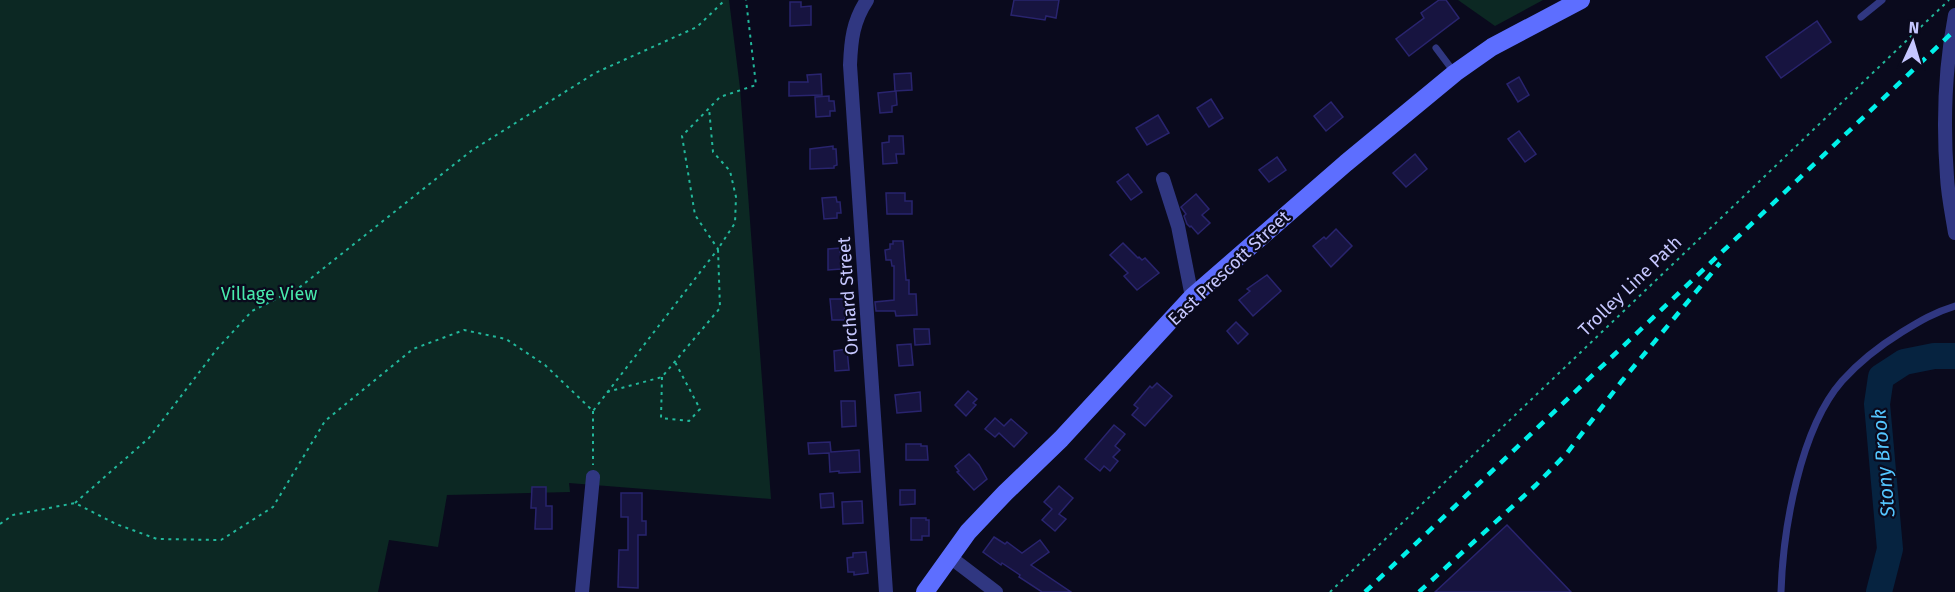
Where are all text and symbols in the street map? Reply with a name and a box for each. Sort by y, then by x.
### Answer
north arrow [1883,12,1943,72]
text: N [1908,18,1920,37]
street label: East Prescott Street [1163,205,1295,330]
street label: Trolley Line Path [1574,231,1686,341]
street label: Orchard Street [833,236,863,356]
park label: Village View [221,283,317,305]
water label: Stony Brook [1866,408,1900,519]

